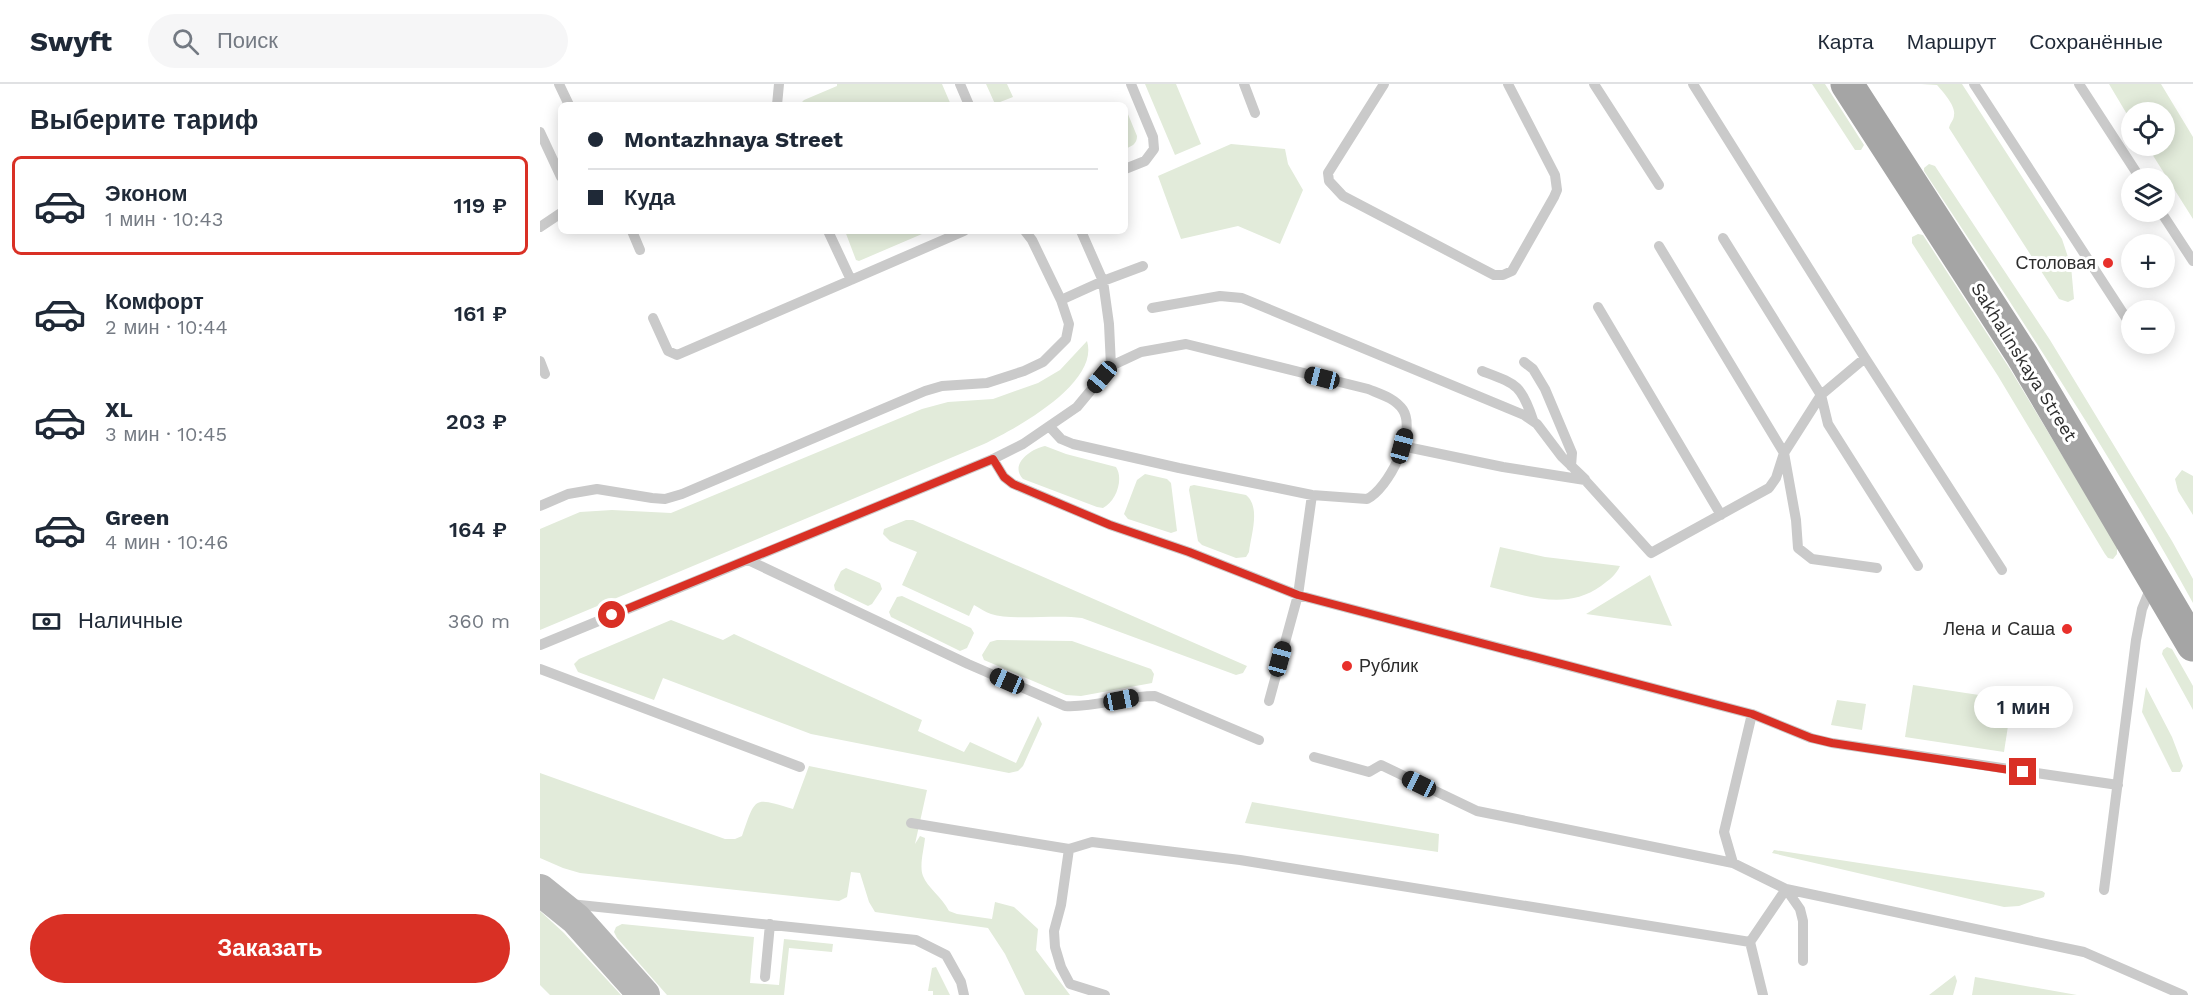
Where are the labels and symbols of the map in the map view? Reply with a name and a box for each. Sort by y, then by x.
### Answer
place label: Столовая [2016,252,2096,273]
marker: Столовая [2101,256,2115,270]
street label: Sakhalinskaya Street [1967,279,2082,445]
car [1084,357,1120,397]
car [1302,365,1342,391]
car [1389,426,1415,466]
route start [598,601,625,628]
place label: Лена и Саша [1943,618,2056,639]
marker: Лена и Саша [2060,622,2074,636]
car [1267,639,1293,679]
place label: Рублик [1359,655,1418,676]
marker: Рублик [1340,659,1354,673]
car [987,665,1027,697]
callout: 1 мин [1974,685,2072,727]
car [1102,688,1140,712]
route end [2009,758,2036,785]
car [1399,768,1439,800]

